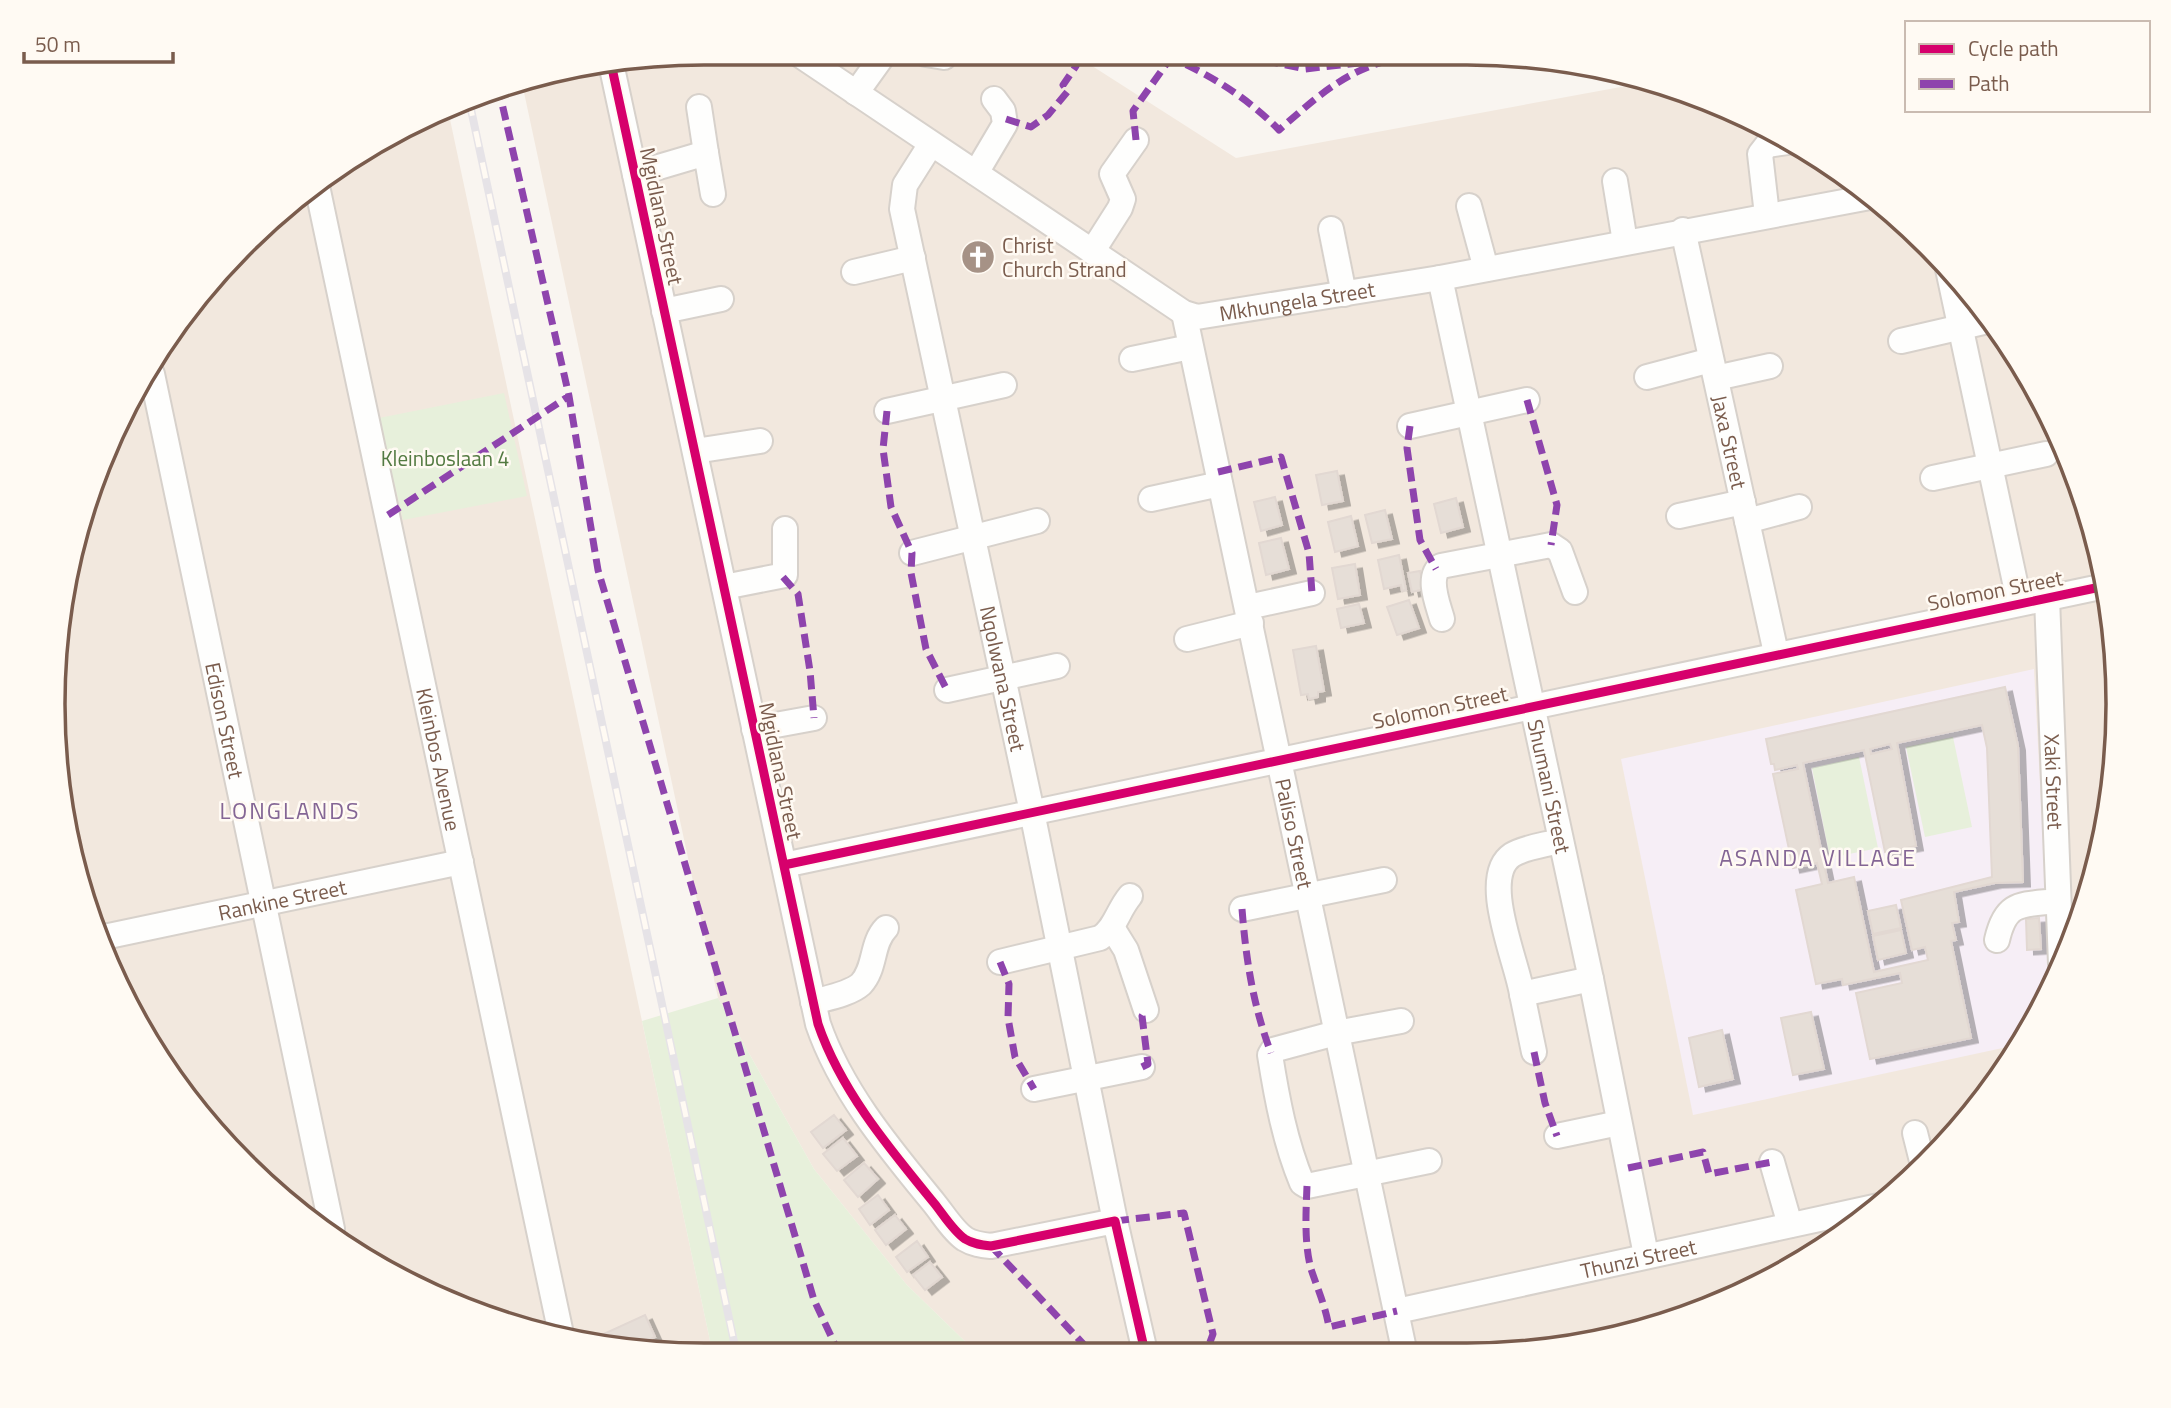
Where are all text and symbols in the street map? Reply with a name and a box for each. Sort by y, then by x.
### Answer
scale bar [24,21,173,65]
legend [1905,21,2150,112]
text: 50 m [35,28,81,60]
text: Cycle path [1968,32,2059,64]
text: Path [1968,67,2010,99]
street label: Mgidlana Street [632,144,692,288]
place label: Christ Church Strand [1002,229,1127,285]
church icon: Christ Church Strand [959,238,997,276]
street label: Mkhungela Street [1217,273,1378,329]
street label: Jaxa Street [1704,392,1756,493]
park label: Kleinboslaan 4 [381,442,509,474]
street label: Solomon Street [1925,561,2066,619]
street label: Nqolwana Street [972,603,1035,755]
street label: Edison Street [197,659,253,782]
street label: Solomon Street [1370,677,1511,737]
street label: Kleinbos Avenue [408,685,470,834]
street label: Mgidlana Street [751,699,811,843]
street label: Shumani Street [1519,716,1580,857]
street label: Xaki Street [2036,733,2072,831]
street label: Paliso Street [1267,775,1322,892]
district label: LONGLANDS [219,793,361,828]
district label: ASANDA VILLAGE [1719,840,1917,875]
street label: Rankine Street [215,870,350,929]
street label: Thunzi Street [1577,1230,1700,1287]

